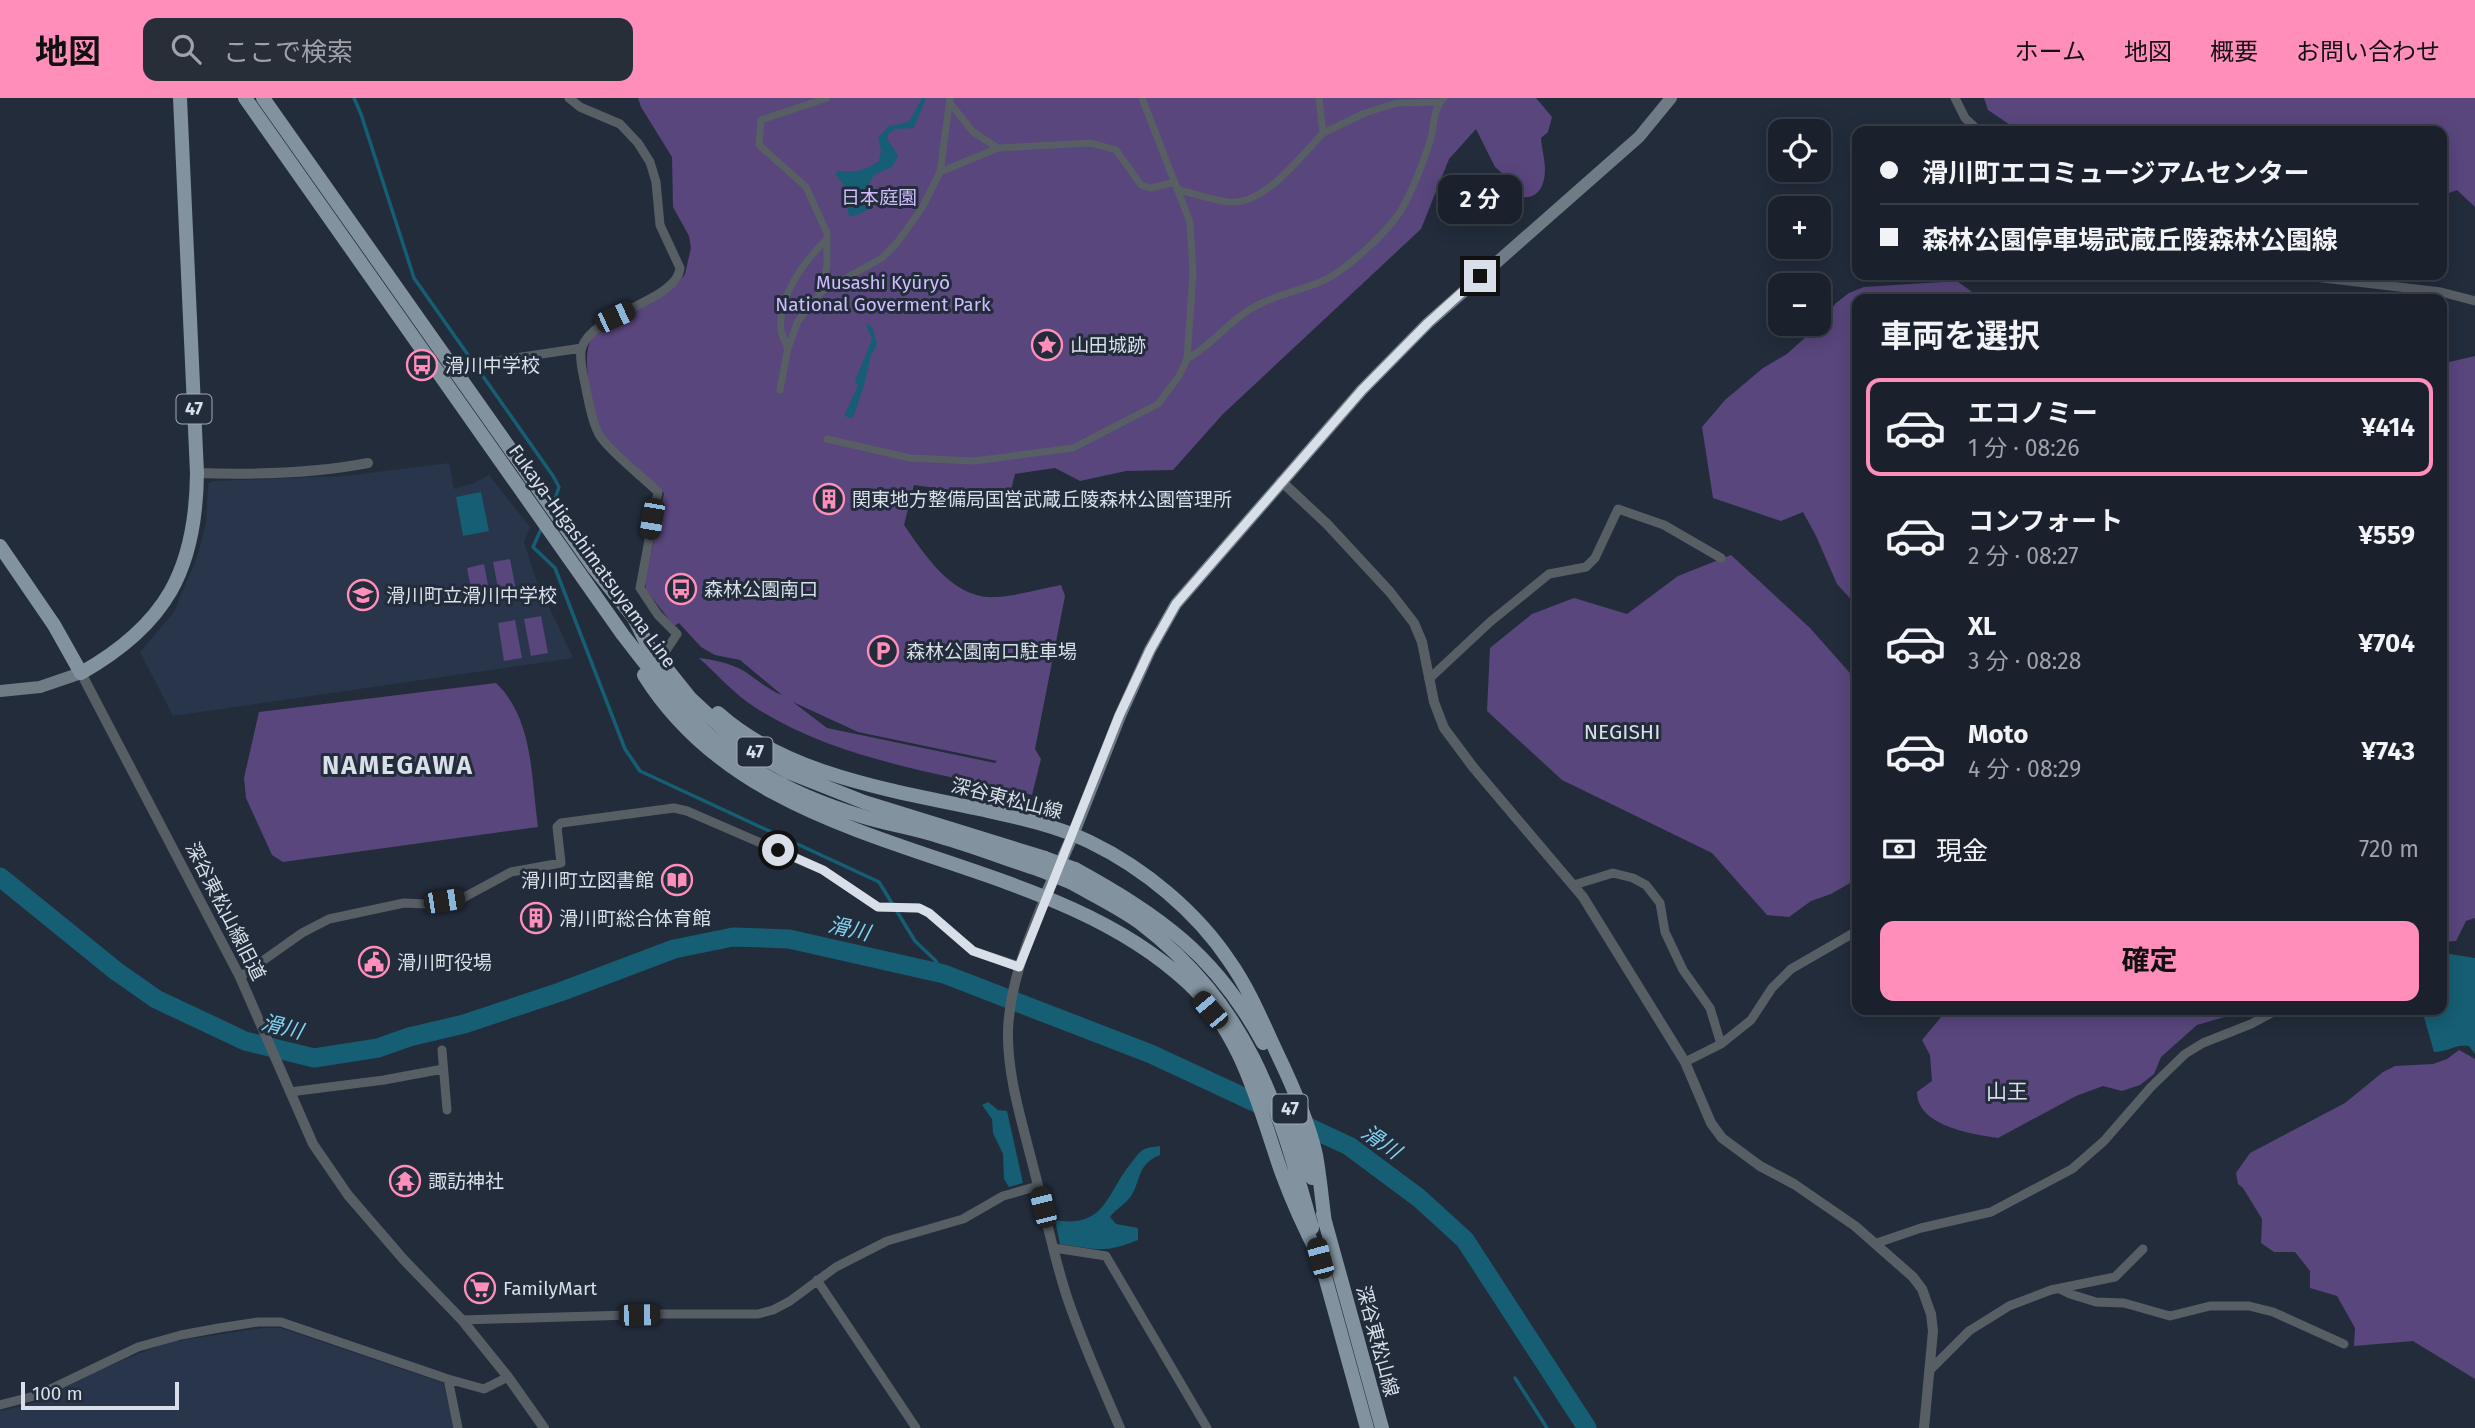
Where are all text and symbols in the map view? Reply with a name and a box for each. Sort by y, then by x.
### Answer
search box [143,18,633,81]
icon: search [167,30,205,68]
text: 地図 [35,32,101,72]
text: ここで検索 [223,37,353,68]
text: ホーム [2015,38,2086,66]
text: 地図 [2124,38,2172,66]
text: 概要 [2210,38,2258,66]
text: お問い合わせ [2296,38,2440,66]
map controls [1768,119,1831,336]
button: locate [1768,119,1831,182]
text: 滑川町エコミュージアムセンター [1922,158,2310,189]
callout: 2 分 [1438,174,1522,223]
text: 2 分 [1460,185,1500,213]
park label: 日本庭園 [841,186,917,209]
button: + [1768,196,1831,259]
text: 森林公園停車場武蔵丘陵森林公園線 [1922,225,2338,256]
route end [1464,260,1496,292]
park label: Musashi Kyūryō National Goverment Park [775,271,991,316]
button: − [1768,273,1831,336]
car [592,299,639,335]
text: 車両を選択 [1880,317,2040,355]
place icon: 山田城跡 [1030,328,1064,362]
place label: 山田城跡 [1070,334,1146,357]
bus stop icon: 滑川中学校 [405,348,439,382]
place label: 滑川中学校 [445,354,540,377]
road number: 47 [176,394,212,424]
icon: car [1884,396,1947,459]
text: エコノミー [1968,398,2098,429]
text: ¥414 [2361,412,2415,443]
text: 1 分 · 08:26 [1968,434,2079,462]
street label: Fukaya-Higashimatsuyama Line [504,440,681,672]
building icon: 関東地方整備局国営武蔵丘陵森林公園管理所 [812,482,846,516]
place label: 関東地方整備局国営武蔵丘陵森林公園管理所 [852,488,1232,511]
car [639,496,666,542]
icon: car [1884,504,1947,567]
text: コンフォート [1968,506,2123,537]
text: ¥559 [2359,520,2415,551]
text: 2 分 · 08:27 [1968,542,2079,570]
bus stop icon: 森林公園南口 [664,572,698,606]
school or university icon: 滑川町立滑川中学校 [346,578,380,612]
place label: 森林公園南口 [704,578,818,601]
place label: 滑川町立滑川中学校 [386,584,557,607]
text: XL [1968,611,1996,642]
icon: car [1884,612,1947,675]
text: ¥704 [2358,628,2415,659]
parking icon: 森林公園南口駐車場 [866,634,900,668]
place label: 森林公園南口駐車場 [906,640,1077,663]
text: 3 分 · 08:28 [1968,647,2081,675]
district label: NEGISHI [1584,719,1660,745]
text: Moto [1968,719,2028,750]
icon: car [1884,720,1947,783]
text: ¥743 [2361,736,2415,767]
road number: 47 [738,738,772,766]
district label: NAMEGAWA [322,750,474,781]
text: 4 分 · 08:29 [1968,755,2081,783]
street label: 深谷東松山線 [949,774,1065,823]
icon: cash [1880,830,1918,868]
route start [762,834,794,866]
text: 720 m [2359,835,2419,863]
text: 現金 [1936,836,1988,867]
street label: 深谷東松山線旧道 [181,838,270,984]
library icon: 滑川町立図書館 [660,863,694,897]
place label: 滑川町立図書館 [521,869,654,892]
car [422,887,467,915]
building icon: 滑川町総合体育館 [519,901,553,935]
place label: 滑川町総合体育館 [559,907,711,930]
water label: 滑川 [826,912,874,947]
button: 確定 [1880,921,2419,1001]
public building icon: 滑川町役場 [357,945,391,979]
place label: 滑川町役場 [397,951,492,974]
car [1189,987,1232,1033]
water label: 滑川 [258,1009,307,1045]
district label: 山王 [1986,1079,2028,1105]
road number: 47 [1272,1094,1308,1124]
water label: 滑川 [1356,1119,1407,1166]
temple icon: 諏訪神社 [388,1164,422,1198]
place label: 諏訪神社 [428,1170,504,1193]
car [1028,1184,1059,1230]
car [1305,1235,1336,1281]
supermarket icon: FamilyMart [463,1271,497,1305]
place label: FamilyMart [503,1277,597,1300]
street label: 深谷東松山線 [1352,1283,1403,1399]
car [618,1304,661,1326]
scale bar [21,1379,178,1411]
text: 100 m [32,1382,83,1405]

